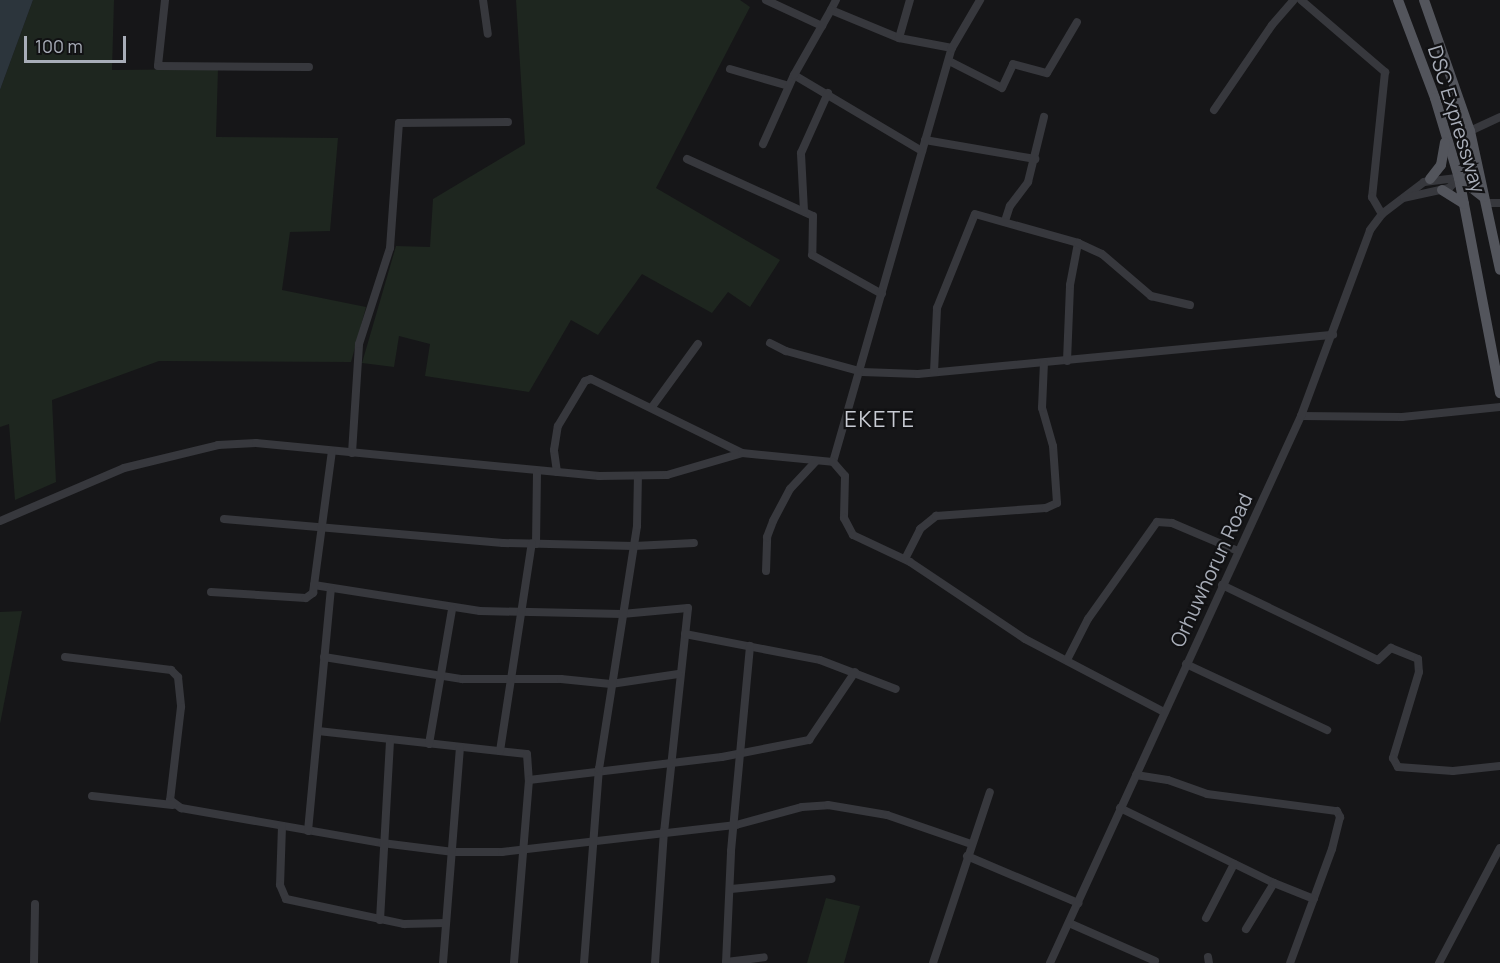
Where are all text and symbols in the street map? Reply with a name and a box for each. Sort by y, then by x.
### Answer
scale bar [27,24,129,62]
text: 100 m [35,34,83,58]
street label: DSC Expressway [1423,42,1491,196]
district label: EKETE [844,407,916,433]
street label: Orhuwhorun Road [1165,489,1257,651]

